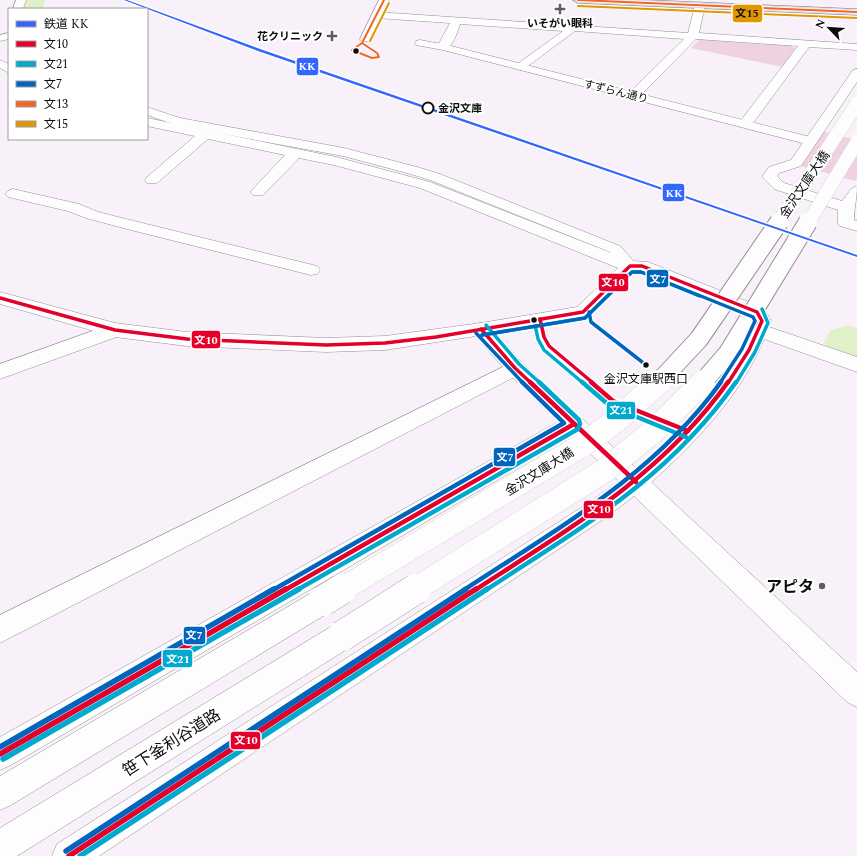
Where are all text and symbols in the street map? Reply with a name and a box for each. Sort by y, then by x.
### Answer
marker: いそがい眼科 [554,3,566,15]
line badge: 文15 [732,4,763,23]
text: 文15 [735,5,759,22]
legend [8,8,148,140]
north arrow [809,8,849,48]
text: 鉄道 KK [44,15,89,34]
place label: いそがい眼科 [527,15,593,32]
text: N [811,16,830,32]
place label: 花クリニック [257,28,323,45]
marker: 花クリニック [326,30,338,42]
text: 文10 [44,35,68,54]
unlabelled marker [351,46,361,56]
text: 文21 [44,55,68,74]
line badge: KK [296,57,319,76]
text: KK [298,58,316,75]
text: 文7 [44,75,62,94]
street label: すずらん通り [582,75,650,108]
text: 文13 [44,95,68,114]
place label: 金沢文庫 [438,100,482,117]
marker: 金沢文庫 [421,101,435,115]
text: 文15 [44,115,68,134]
street label: 金沢文庫大橋 [775,147,835,222]
line badge: KK [662,183,685,202]
text: KK [665,185,683,202]
line badge: 文7 [646,269,669,288]
text: 文7 [649,271,667,288]
line badge: 文10 [598,273,629,292]
text: 文10 [601,274,625,291]
unlabelled marker [529,315,539,325]
line badge: 文10 [191,330,221,349]
text: 文10 [194,332,218,349]
marker: 金沢文庫駅西口 [641,360,651,370]
place label: 金沢文庫駅西口 [604,370,688,389]
line badge: 文21 [606,401,636,420]
text: 文21 [609,402,633,419]
street label: 金沢文庫大橋 [501,443,578,501]
line badge: 文7 [493,447,516,467]
text: 文7 [496,449,514,466]
line badge: 文10 [583,500,614,519]
text: 文10 [587,501,611,518]
place label: アピタ [766,575,814,599]
marker: アピタ [817,581,827,591]
line badge: 文7 [183,626,206,645]
text: 文7 [185,627,203,644]
line badge: 文21 [162,649,193,668]
text: 文21 [166,651,190,668]
street label: 笹下釜利谷道路 [118,703,225,783]
line badge: 文10 [230,731,261,750]
text: 文10 [234,732,258,749]

